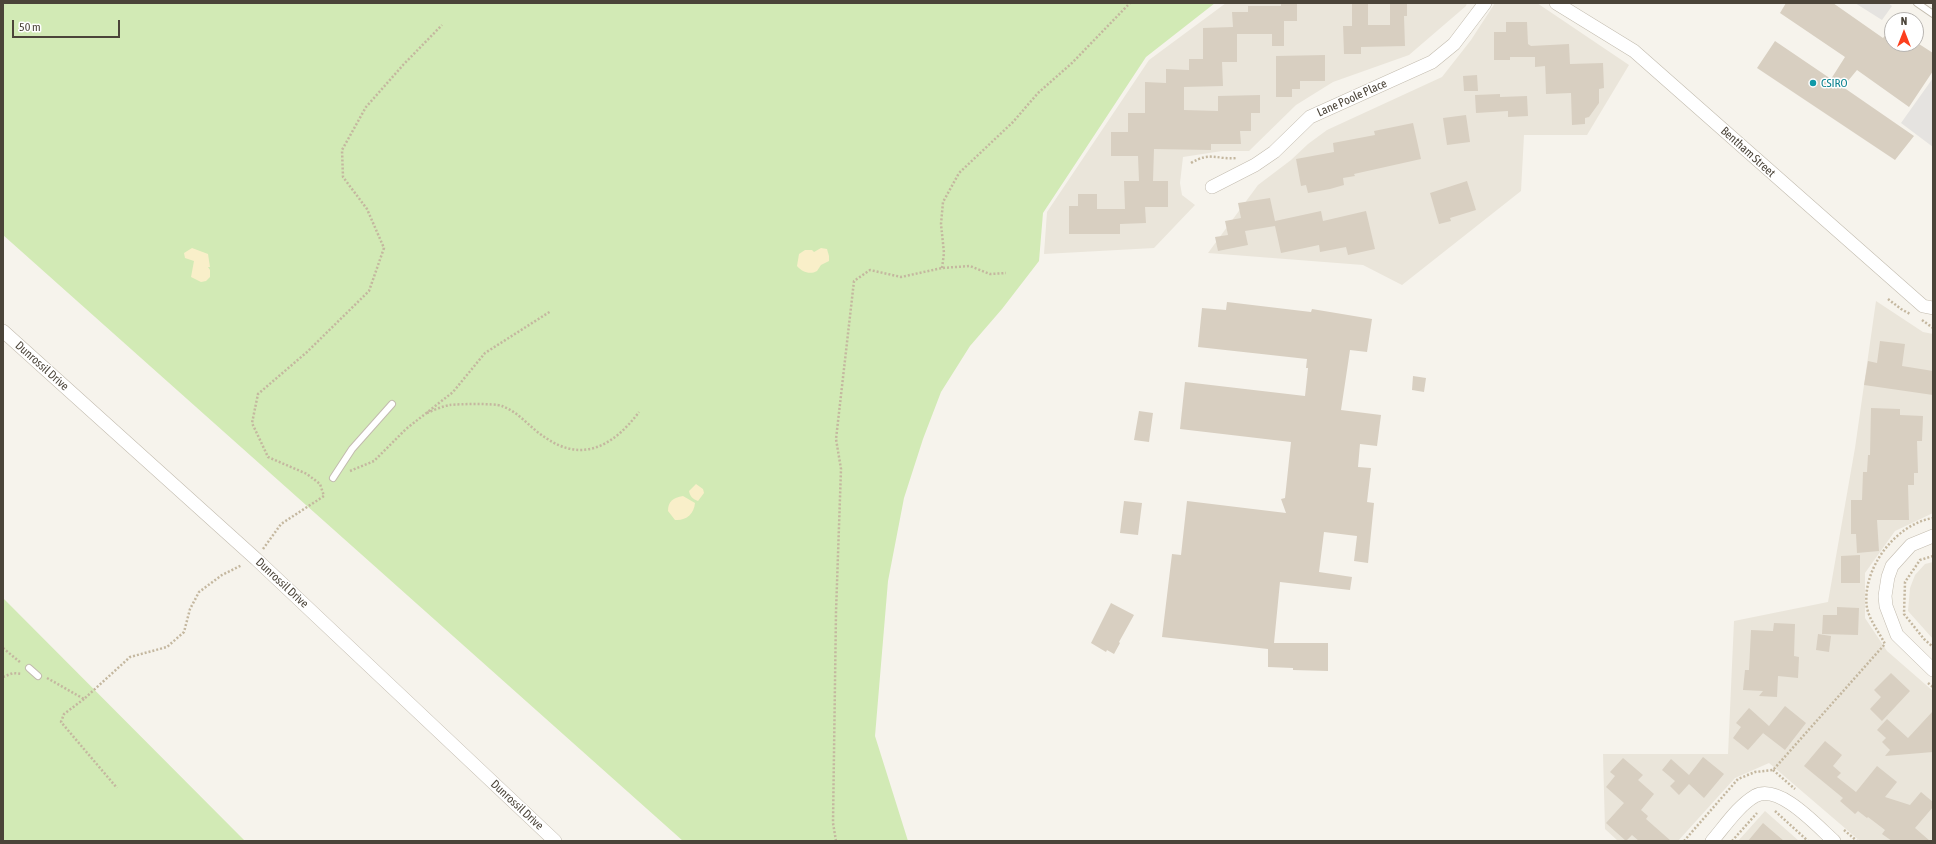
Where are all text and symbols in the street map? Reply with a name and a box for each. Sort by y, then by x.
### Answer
scale bar [14,12,122,38]
north arrow [1884,12,1924,52]
text: N [1901,15,1907,27]
text: 50 m [19,20,41,34]
street label: Lane Poole Place [1315,76,1389,120]
place label: CSIRO [1821,76,1847,90]
marker: CSIRO [1808,78,1818,88]
street label: Bentham Street [1718,124,1778,180]
street label: Dunrossil Drive [12,338,72,394]
street label: Dunrossil Drive [253,555,311,611]
street label: Dunrossil Drive [488,777,546,833]

